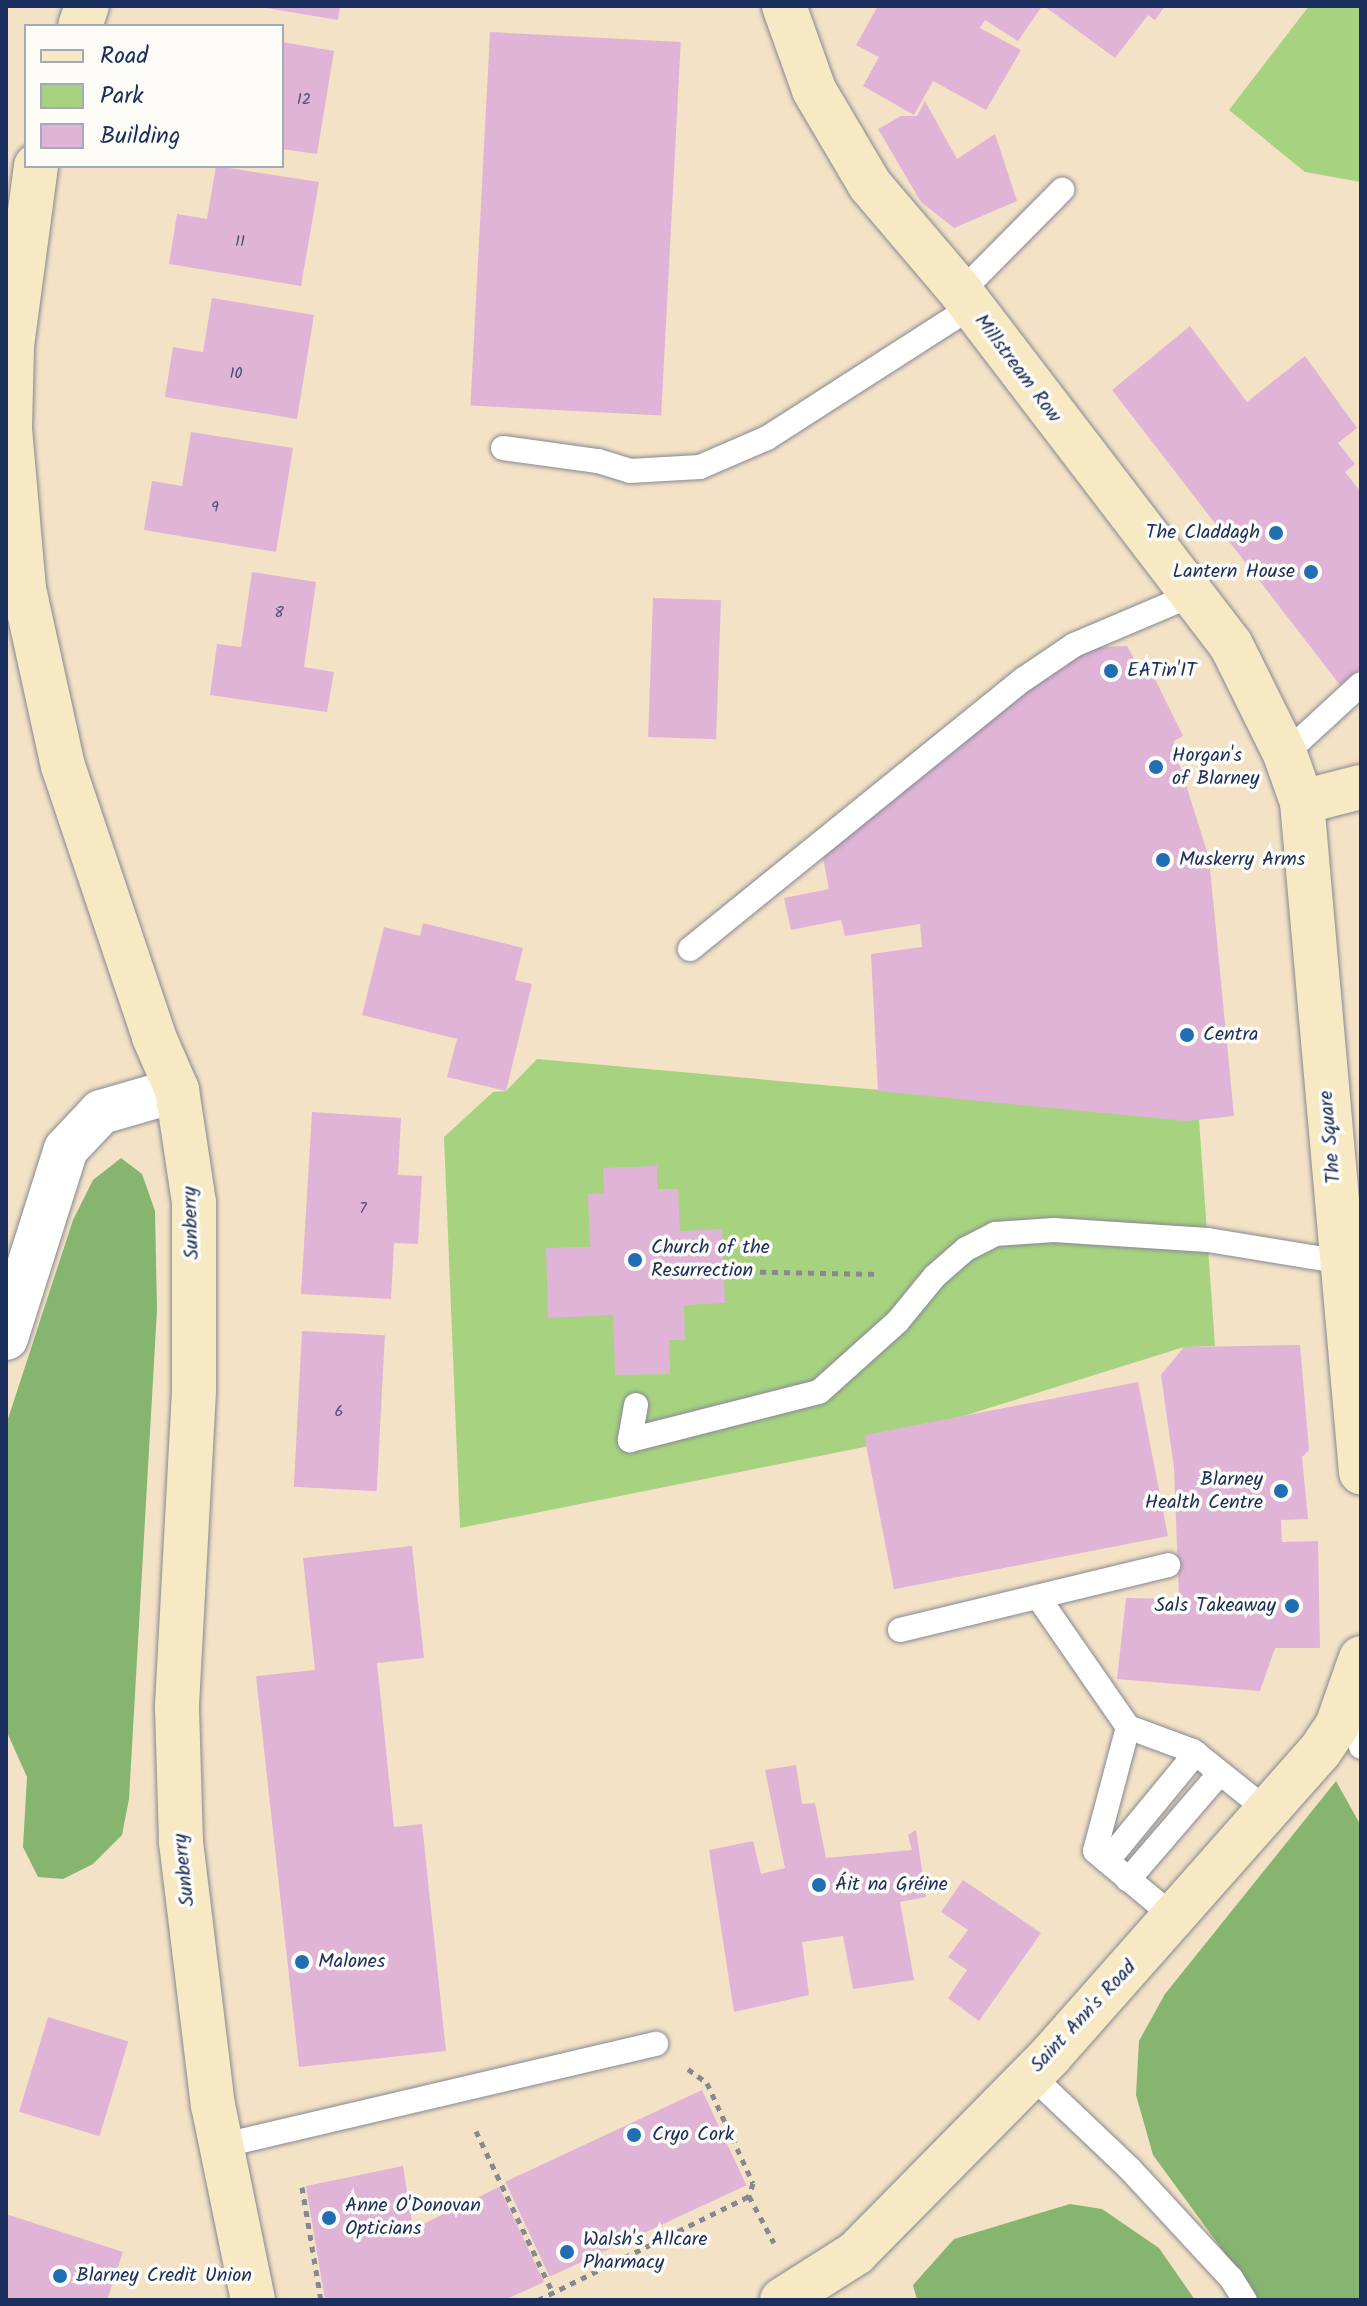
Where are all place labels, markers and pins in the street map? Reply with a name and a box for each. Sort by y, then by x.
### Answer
place label: The Claddagh [1146,521,1260,545]
marker: The Claddagh [1267,524,1285,542]
place label: Lantern House [1172,560,1295,584]
marker: Lantern House [1302,563,1320,581]
place label: EATin'IT [1127,659,1197,683]
marker: EATin'IT [1102,662,1120,680]
place label: Horgan's of Blarney [1172,744,1259,791]
marker: Horgan's of Blarney [1147,758,1165,776]
place label: Muskerry Arms [1179,848,1305,872]
marker: Muskerry Arms [1154,851,1172,869]
place label: Centra [1203,1023,1258,1047]
marker: Centra [1178,1026,1196,1044]
place label: Church of the Resurrection [651,1236,770,1283]
marker: Church of the Resurrection [626,1251,644,1269]
place label: Blarney Health Centre [1145,1468,1263,1515]
marker: Blarney Health Centre [1270,1480,1292,1502]
place label: Sals Takeaway [1155,1594,1276,1618]
marker: Sals Takeaway [1283,1597,1301,1615]
place label: Áit na Gréine [835,1873,948,1897]
marker: Áit na Gréine [810,1876,828,1894]
place label: Malones [318,1950,385,1974]
marker: Malones [293,1953,311,1971]
place label: Cryo Cork [652,2123,734,2147]
marker: Cryo Cork [623,2124,645,2146]
place label: Anne O'Donovan Opticians [345,2194,481,2241]
marker: Anne O'Donovan Opticians [320,2209,338,2227]
place label: Walsh's Allcare Pharmacy [583,2228,707,2275]
marker: Walsh's Allcare Pharmacy [558,2243,576,2261]
place label: Blarney Credit Union [76,2264,252,2288]
marker: Blarney Credit Union [51,2267,69,2285]

